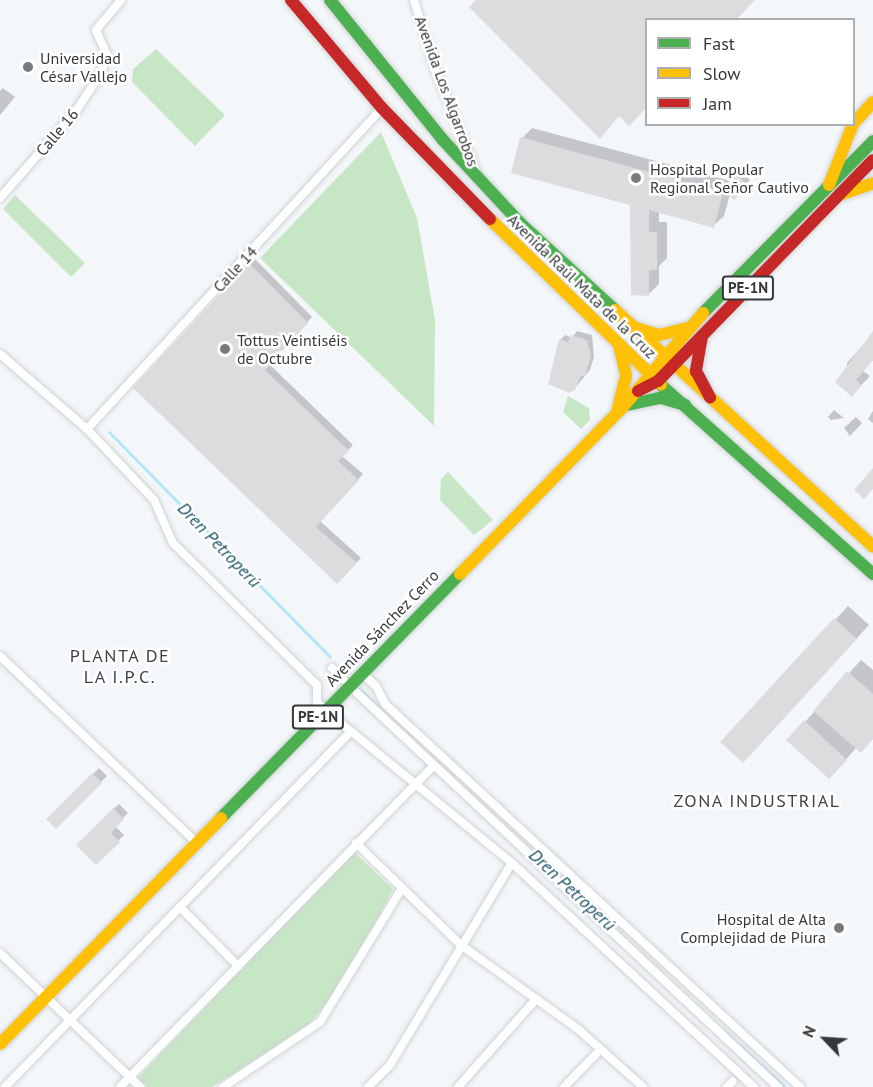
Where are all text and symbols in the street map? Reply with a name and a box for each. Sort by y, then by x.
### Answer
street label: Avenida Los Algarrobos [411,13,483,169]
legend [645,18,855,126]
text: Fast [703,32,735,55]
place label: Universidad César Vallejo [40,48,128,86]
marker: Universidad César Vallejo [21,60,35,74]
text: Slow [703,62,741,85]
text: Jam [703,92,732,115]
street label: Calle 16 [32,104,82,160]
place label: Hospital Popular Regional Señor Cautivo [650,159,809,197]
marker: Hospital Popular Regional Señor Cautivo [627,169,645,187]
street label: Avenida Raúl Mata de la Cruz [504,210,660,362]
street label: Calle 14 [209,242,261,296]
road number: PE-1N [721,276,775,300]
place label: Tottus Veintiséis de Octubre [237,330,348,368]
marker: Tottus Veintiséis de Octubre [218,342,232,356]
water label: Dren Petroperú [173,498,265,592]
street label: Avenida Sánchez Cerro [321,566,443,690]
district label: PLANTA DE LA I.P.C. [69,646,171,688]
road number: PE-1N [291,705,345,729]
district label: ZONA INDUSTRIAL [673,790,841,812]
water label: Dren Petroperú [524,844,620,936]
place label: Hospital de Alta Complejidad de Piura [680,909,826,947]
marker: Hospital de Alta Complejidad de Piura [830,919,848,937]
north arrow [795,1009,855,1069]
text: N [797,1022,820,1040]

